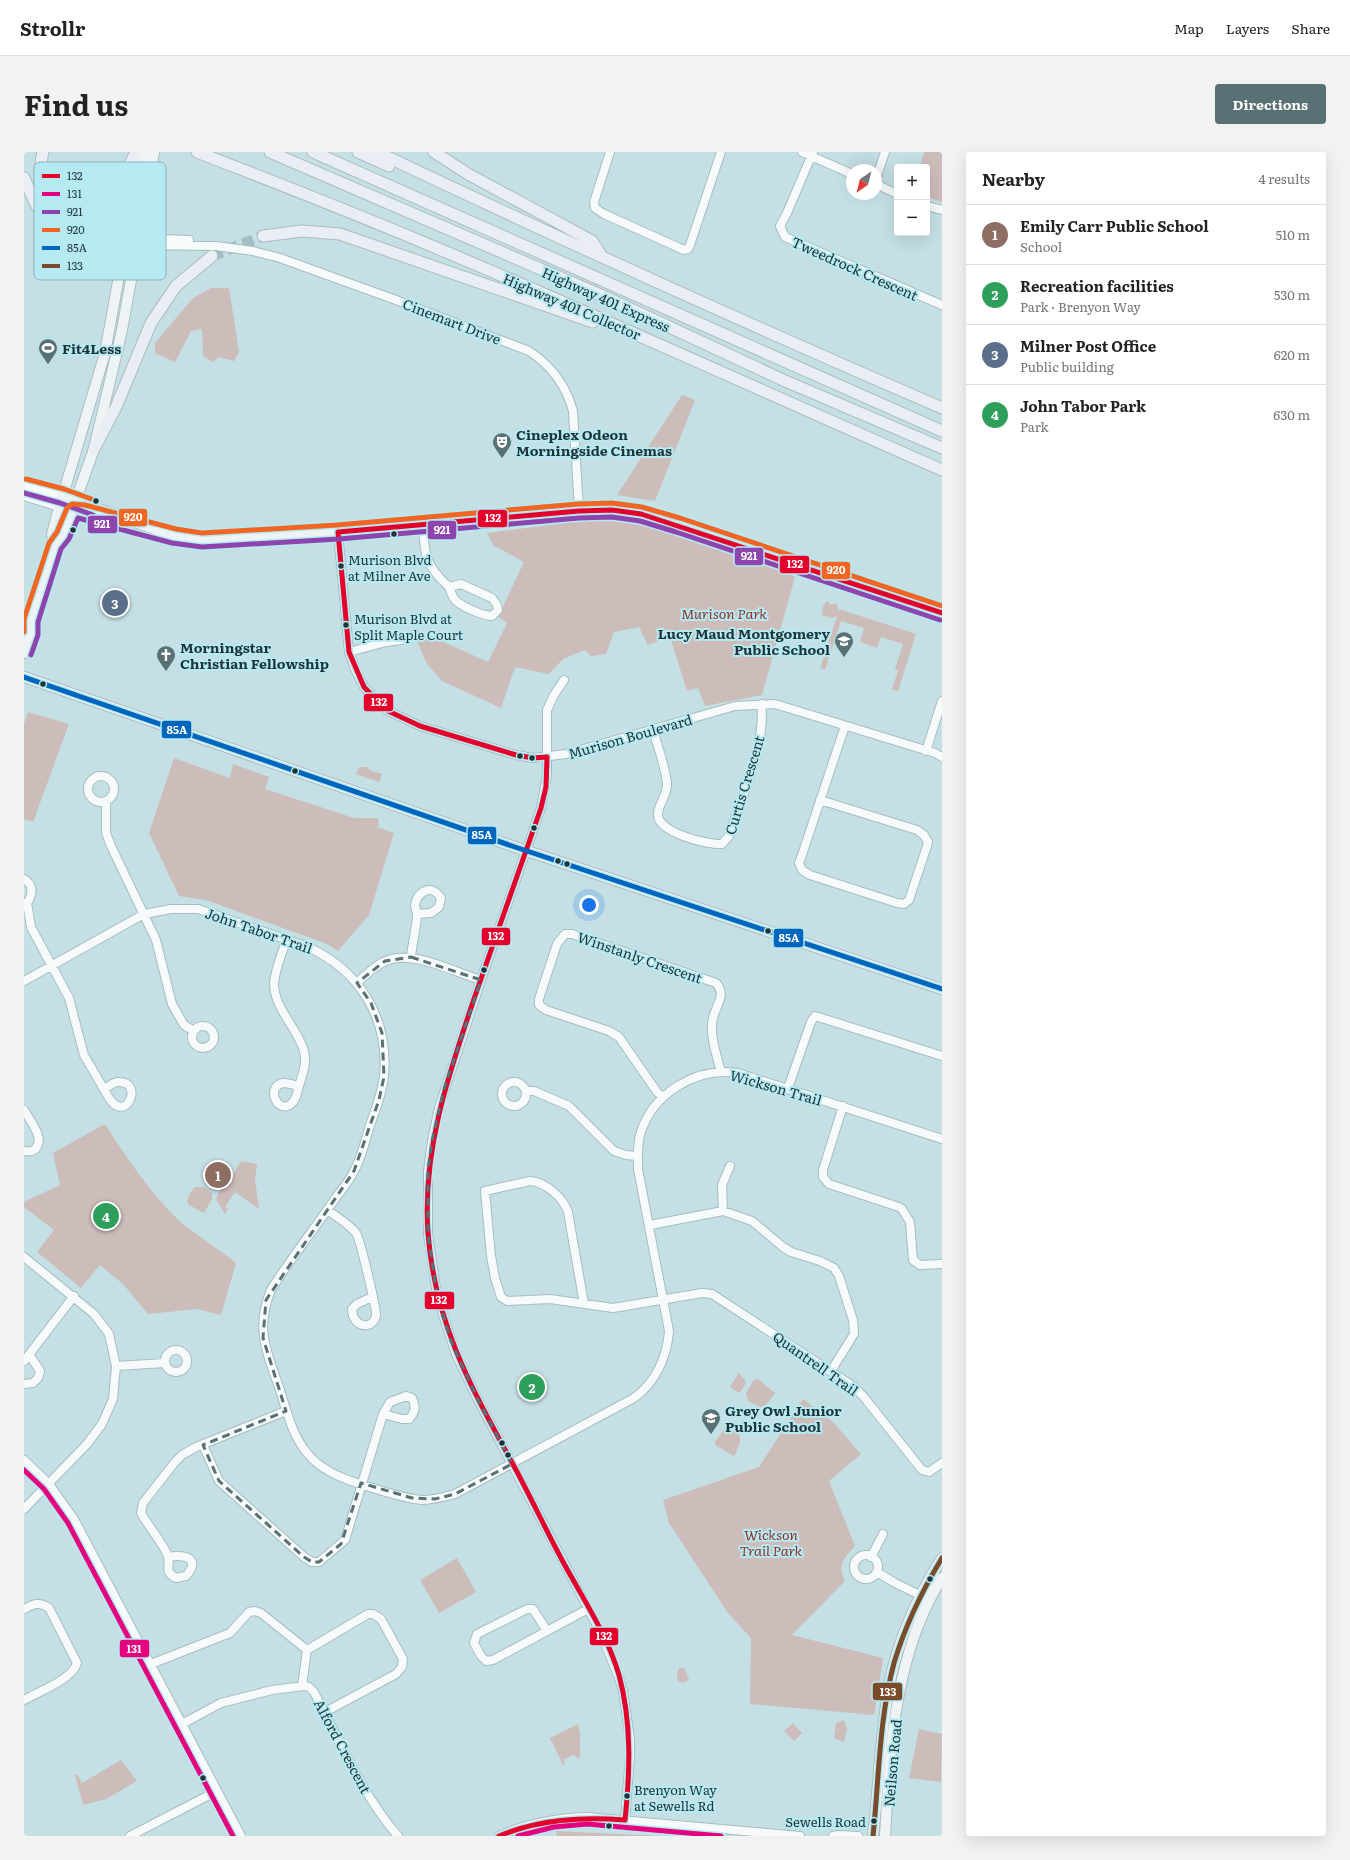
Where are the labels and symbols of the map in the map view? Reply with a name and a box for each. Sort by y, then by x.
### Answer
legend [34,162,166,280]
north arrow [846,164,882,200]
text: 132 [67,167,83,183]
text: 131 [67,185,82,201]
text: 921 [67,203,83,219]
text: 920 [67,221,85,237]
street label: Tweedrock Crescent [789,231,922,305]
text: 85A [67,239,87,255]
text: 133 [67,257,83,273]
street label: Highway 401 Express [539,262,673,336]
street label: Highway 401 Collector [500,268,644,344]
street label: Cinemart Drive [400,293,504,349]
sports icon: Fit4Less [37,337,59,365]
place label: Fit4Less [62,338,121,358]
place label: Cineplex Odeon Morningside Cinemas [516,424,672,460]
theatre icon: Cineplex Odeon Morningside Cinemas [491,431,513,459]
unlabelled marker [91,496,101,506]
line badge: 920 [118,508,148,527]
text: 920 [124,508,143,524]
line badge: 132 [477,509,508,528]
text: 132 [485,509,501,525]
line badge: 921 [87,515,118,534]
text: 921 [94,515,111,531]
line badge: 921 [427,520,457,540]
text: 921 [434,521,451,537]
unlabelled marker [68,525,78,535]
unlabelled marker [389,529,399,539]
line badge: 921 [734,547,764,566]
text: 921 [741,547,758,563]
place label: Murison Blvd at Milner Ave [348,550,432,585]
line badge: 132 [779,555,810,574]
text: 132 [787,555,803,571]
marker: Murison Blvd at Milner Ave [336,561,346,571]
line badge: 920 [821,561,851,580]
text: 920 [827,561,846,577]
pin: 3 [102,588,128,618]
park label: Murison Park [681,603,767,623]
place label: Murison Blvd at Split Maple Court [354,609,464,644]
marker: Murison Blvd at Split Maple Court [341,620,351,630]
place label: Lucy Maud Montgomery Public School [658,623,830,659]
school or university icon: Lucy Maud Montgomery Public School [833,630,855,658]
place label: Morningstar Christian Fellowship [180,637,329,673]
church icon: Morningstar Christian Fellowship [155,644,177,672]
unlabelled marker [38,679,48,689]
line badge: 132 [363,693,394,712]
text: 132 [371,693,387,709]
street label: Murison Boulevard [566,709,695,763]
line badge: 85A [161,720,192,739]
text: 85A [167,721,188,737]
street label: Curtis Crescent [719,733,769,837]
unlabelled marker [515,751,525,761]
unlabelled marker [527,753,537,763]
unlabelled marker [290,766,300,776]
unlabelled marker [529,823,539,833]
line badge: 85A [467,826,497,845]
text: 85A [472,826,493,842]
unlabelled marker [553,856,563,866]
unlabelled marker [562,859,572,869]
your location [579,895,599,915]
street label: John Tabor Trail [203,902,316,958]
street label: Winstanly Crescent [575,926,705,988]
unlabelled marker [763,926,773,936]
line badge: 132 [481,927,511,946]
text: 132 [488,927,504,943]
line badge: 85A [773,928,804,948]
text: 85A [779,929,800,945]
unlabelled marker [479,965,489,975]
street label: Wickson Trail [728,1064,825,1110]
pin: 1 [205,1160,231,1190]
pin: 4 [93,1201,119,1231]
line badge: 132 [424,1291,455,1310]
text: 132 [431,1291,447,1307]
street label: Quantrell Trail [769,1326,863,1400]
pin: 2 [519,1372,545,1402]
place label: Grey Owl Junior Public School [725,1400,842,1436]
school or university icon: Grey Owl Junior Public School [700,1407,722,1435]
unlabelled marker [497,1438,507,1448]
unlabelled marker [503,1450,513,1460]
park label: Wickson Trail Park [740,1524,803,1560]
unlabelled marker [925,1574,935,1584]
line badge: 132 [589,1627,619,1646]
text: 132 [596,1627,612,1643]
line badge: 131 [119,1639,150,1658]
text: 131 [126,1640,142,1656]
line badge: 133 [872,1682,903,1701]
text: 133 [880,1683,896,1699]
street label: Alford Crescent [310,1695,376,1797]
street label: Neilson Road [878,1718,906,1808]
unlabelled marker [198,1773,208,1783]
place label: Brenyon Way at Sewells Rd [634,1780,717,1815]
marker: Brenyon Way at Sewells Rd [622,1791,632,1801]
place label: Sewells Road [785,1812,866,1831]
marker: Sewells Road [869,1816,879,1826]
unlabelled marker [604,1821,614,1831]

